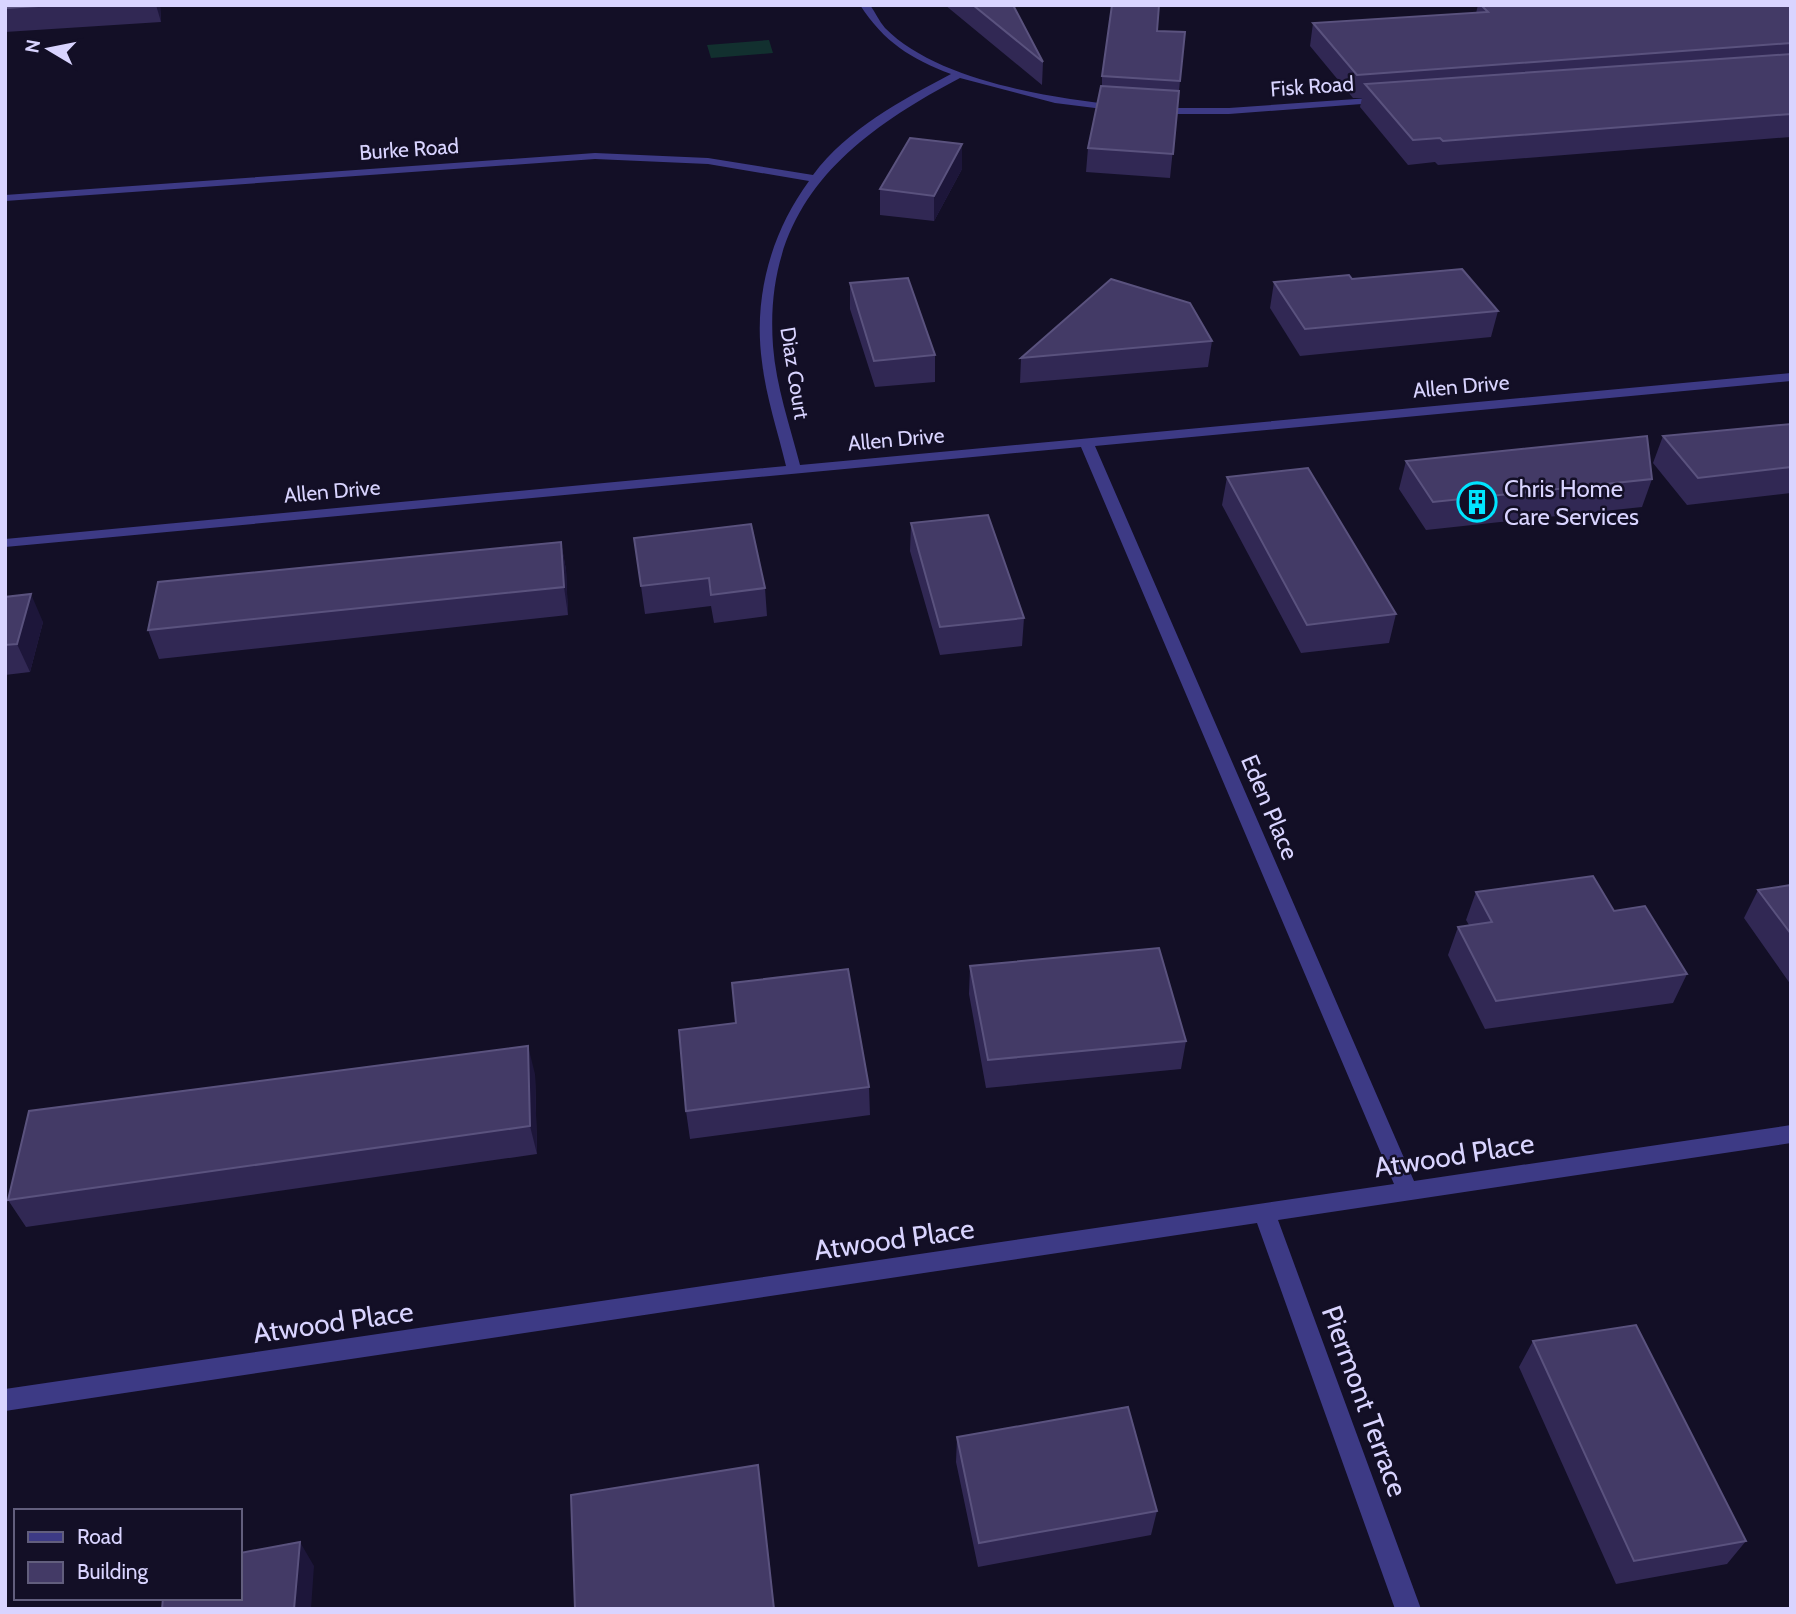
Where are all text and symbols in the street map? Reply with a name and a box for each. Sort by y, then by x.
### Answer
north arrow [14,14,84,84]
text: N [20,38,45,55]
street label: Fisk Road [1269,71,1355,101]
street label: Burke Road [358,133,460,165]
street label: Diaz Court [775,325,815,421]
street label: Allen Drive [1412,369,1511,403]
street label: Allen Drive [847,422,946,456]
street label: Allen Drive [283,474,382,508]
place label: Chris Home Care Services [1504,474,1639,531]
building icon: Chris Home Care Services [1456,481,1498,523]
street label: Eden Place [1235,750,1305,864]
street label: Atwood Place [1372,1126,1536,1184]
street label: Atwood Place [812,1211,976,1267]
street label: Atwood Place [251,1294,415,1350]
street label: Piermont Terrace [1315,1301,1415,1501]
legend [14,1509,242,1600]
text: Road [77,1524,123,1549]
text: Building [77,1559,149,1584]

